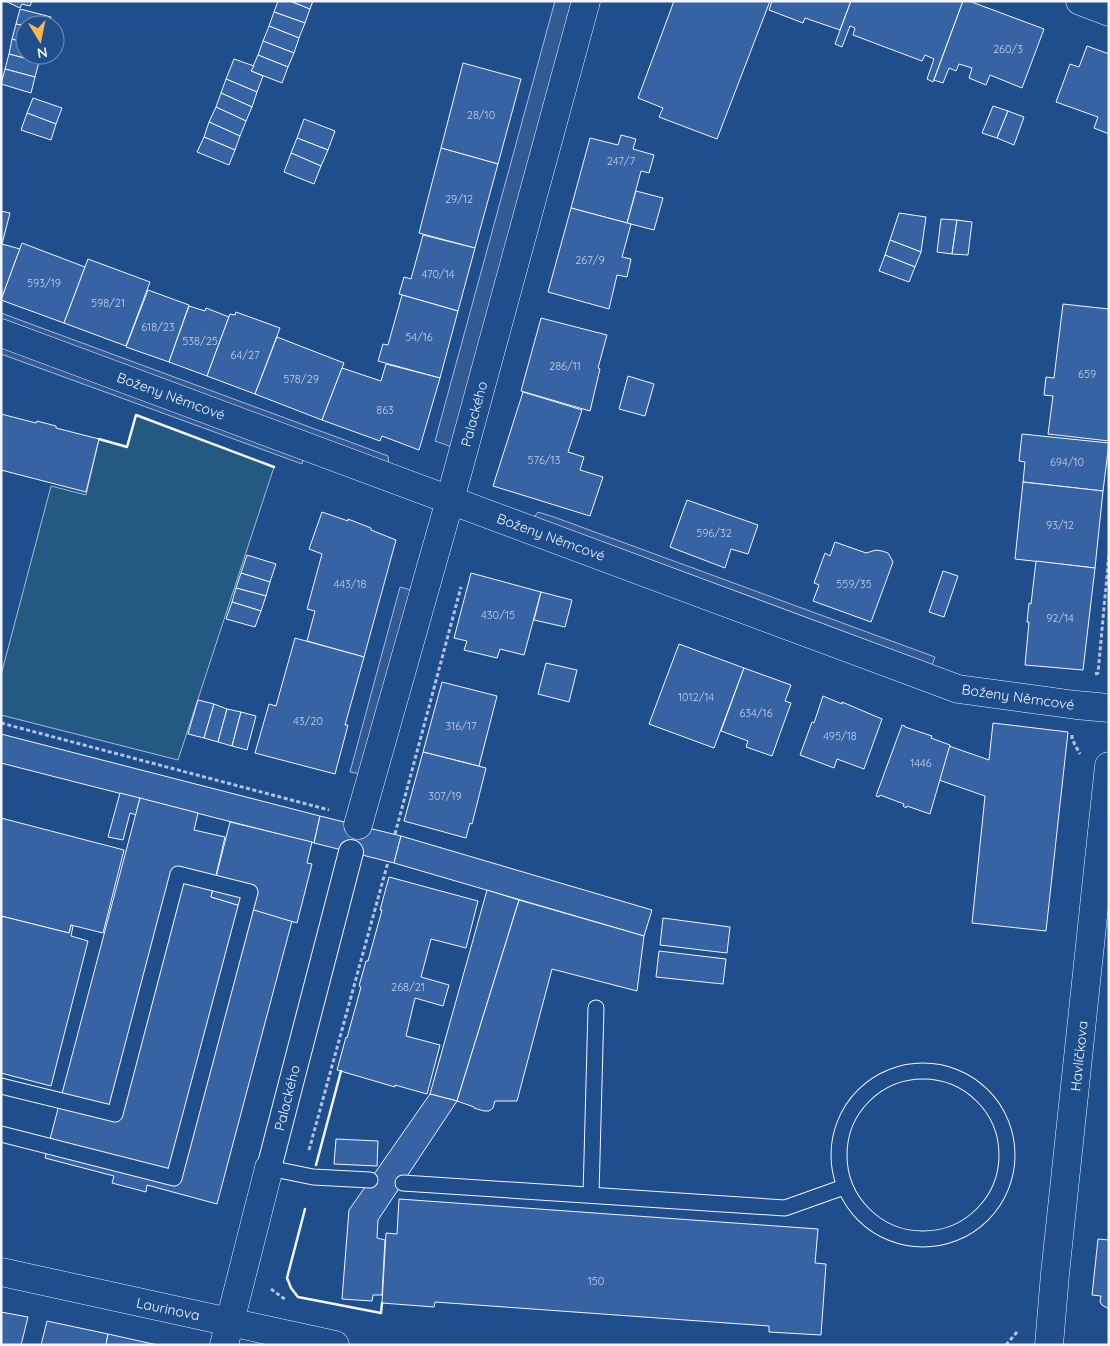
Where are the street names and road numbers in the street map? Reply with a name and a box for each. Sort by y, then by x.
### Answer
street label: Boženy Němcové [114,368,228,424]
street label: Palackého [457,379,491,449]
street label: Boženy Němcové [494,509,608,565]
street label: Boženy Němcové [960,680,1076,714]
street label: Havlíčkova [1066,1020,1092,1092]
street label: Palackého [270,1063,304,1133]
street label: Laurinova [135,1293,201,1325]

